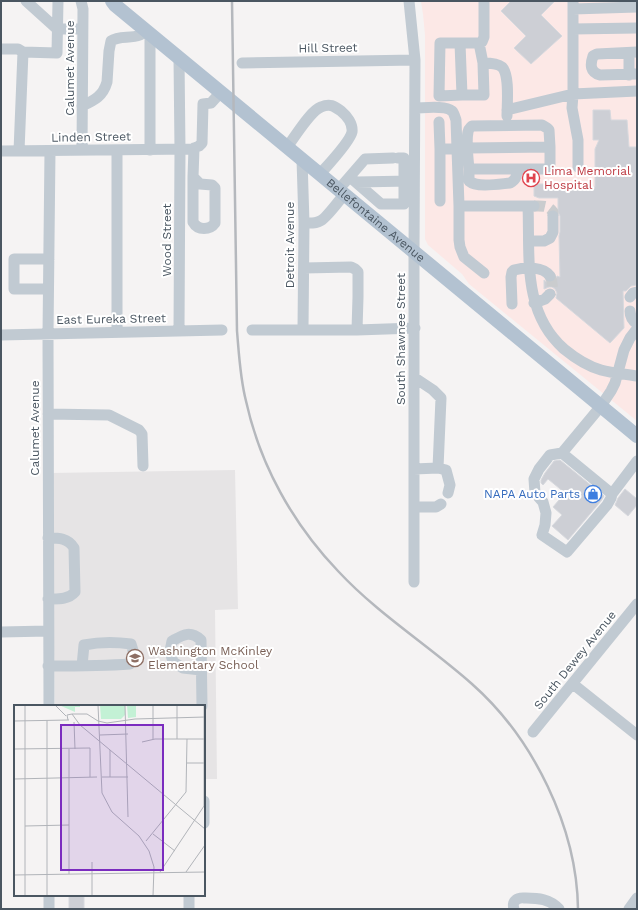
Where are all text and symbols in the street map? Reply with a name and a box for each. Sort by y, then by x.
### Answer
street label: Calumet Avenue [63,20,77,116]
street label: Hill Street [298,40,358,56]
street label: Linden Street [51,129,131,145]
place label: Lima Memorial Hospital [544,164,631,192]
hospital icon: Lima Memorial Hospital [521,168,541,188]
street label: Bellefontaine Avenue [323,175,428,265]
street label: Detroit Avenue [283,202,297,288]
street label: Wood Street [160,203,174,277]
street label: South Shawnee Street [394,273,408,405]
street label: East Eureka Street [56,311,166,327]
street label: Calumet Avenue [28,380,42,476]
shop icon: NAPA Auto Parts [583,484,603,504]
place label: NAPA Auto Parts [484,487,580,501]
street label: South Dewey Avenue [531,608,619,712]
place label: Washington McKinley Elementary School [148,644,273,672]
school or university icon: Washington McKinley Elementary School [125,648,145,668]
inset map [14,705,205,896]

